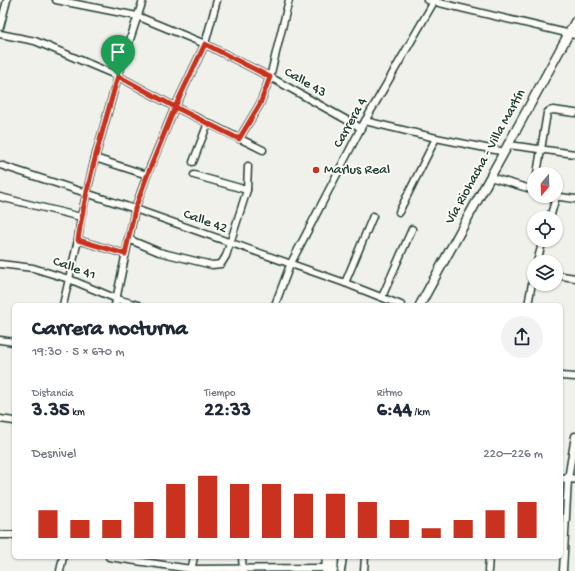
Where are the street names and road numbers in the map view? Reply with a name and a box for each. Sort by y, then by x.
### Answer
street label: Calle 43 [281,64,329,102]
street label: Vía Riohacha - Villa Martín [441,86,530,228]
street label: Carrera 4 [330,94,372,151]
street label: Calle 42 [181,206,229,238]
street label: Calle 41 [50,253,98,285]

